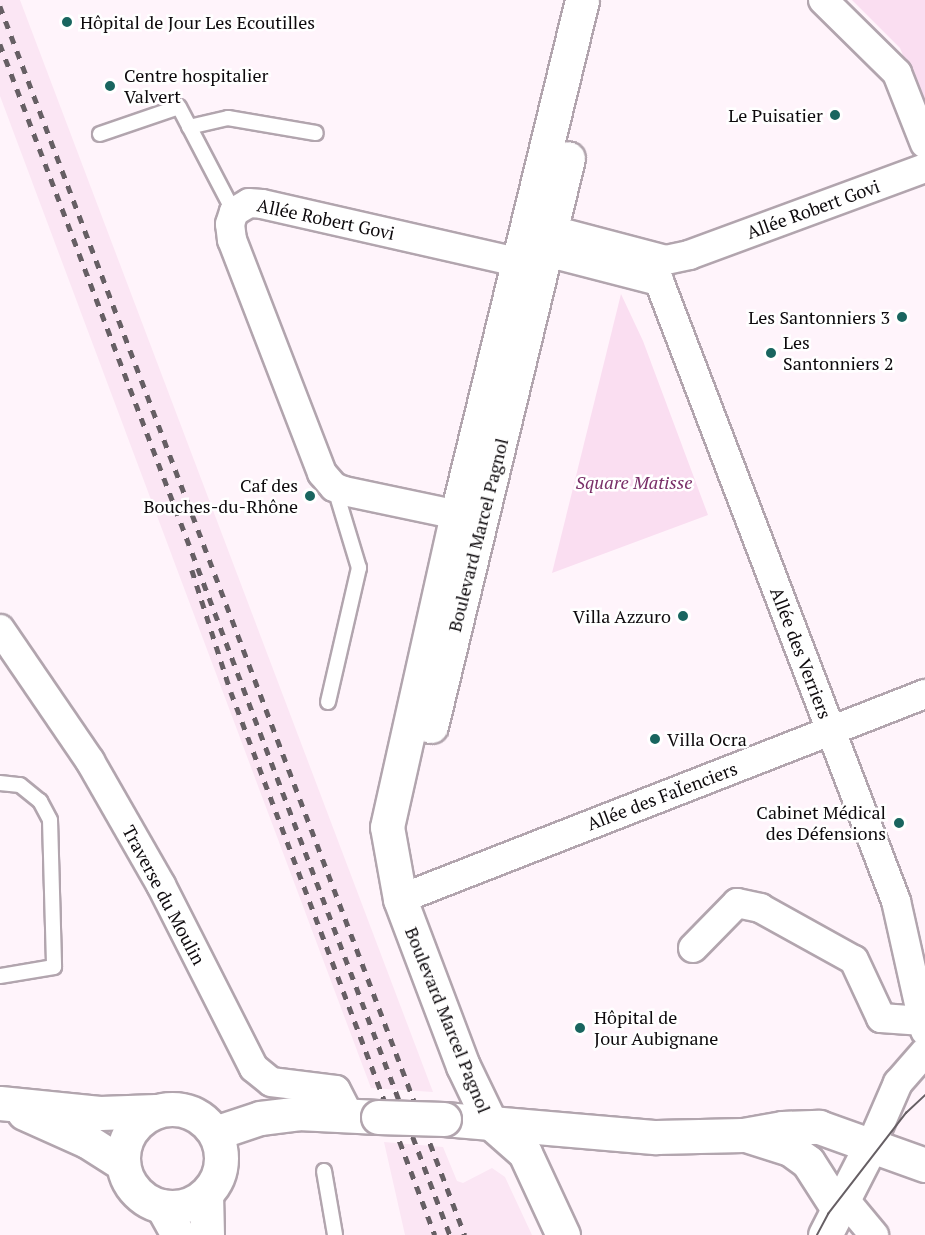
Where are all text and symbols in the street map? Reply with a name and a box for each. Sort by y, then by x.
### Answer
place label: Hôpital de Jour Les Ecoutilles [80,11,315,33]
marker: Hôpital de Jour Les Ecoutilles [58,13,76,31]
place label: Centre hospitalier Valvert [124,65,268,107]
marker: Centre hospitalier Valvert [101,77,119,95]
place label: Le Puisatier [728,104,823,126]
marker: Le Puisatier [828,108,842,122]
street label: Allée Robert Govi [743,175,883,243]
street label: Allée Robert Govi [255,194,397,244]
place label: Les Santonniers 3 [748,306,890,328]
marker: Les Santonniers 3 [895,310,909,324]
place label: Les Santonniers 2 [783,332,894,374]
marker: Les Santonniers 2 [764,346,778,360]
street label: Boulevard Marcel Pagnol [443,436,513,634]
park label: Square Matisse [576,471,692,493]
place label: Caf des Bouches-du-Rhône [143,475,298,518]
marker: Caf des Bouches-du-Rhône [303,489,317,503]
street label: Allée des Verriers [766,584,836,722]
place label: Villa Azzuro [572,605,671,627]
marker: Villa Azzuro [676,609,690,623]
place label: Villa Ocra [667,728,747,750]
marker: Villa Ocra [648,732,662,746]
street label: Allée des FaÏenciers [584,757,740,835]
place label: Cabinet Médical des Défensions [756,802,886,844]
marker: Cabinet Médical des Défensions [890,814,908,832]
street label: Traverse du Moulin [118,822,210,968]
street label: Boulevard Marcel Pagnol [401,924,495,1116]
place label: Hôpital de Jour Aubignane [594,1007,719,1050]
marker: Hôpital de Jour Aubignane [571,1019,589,1037]

